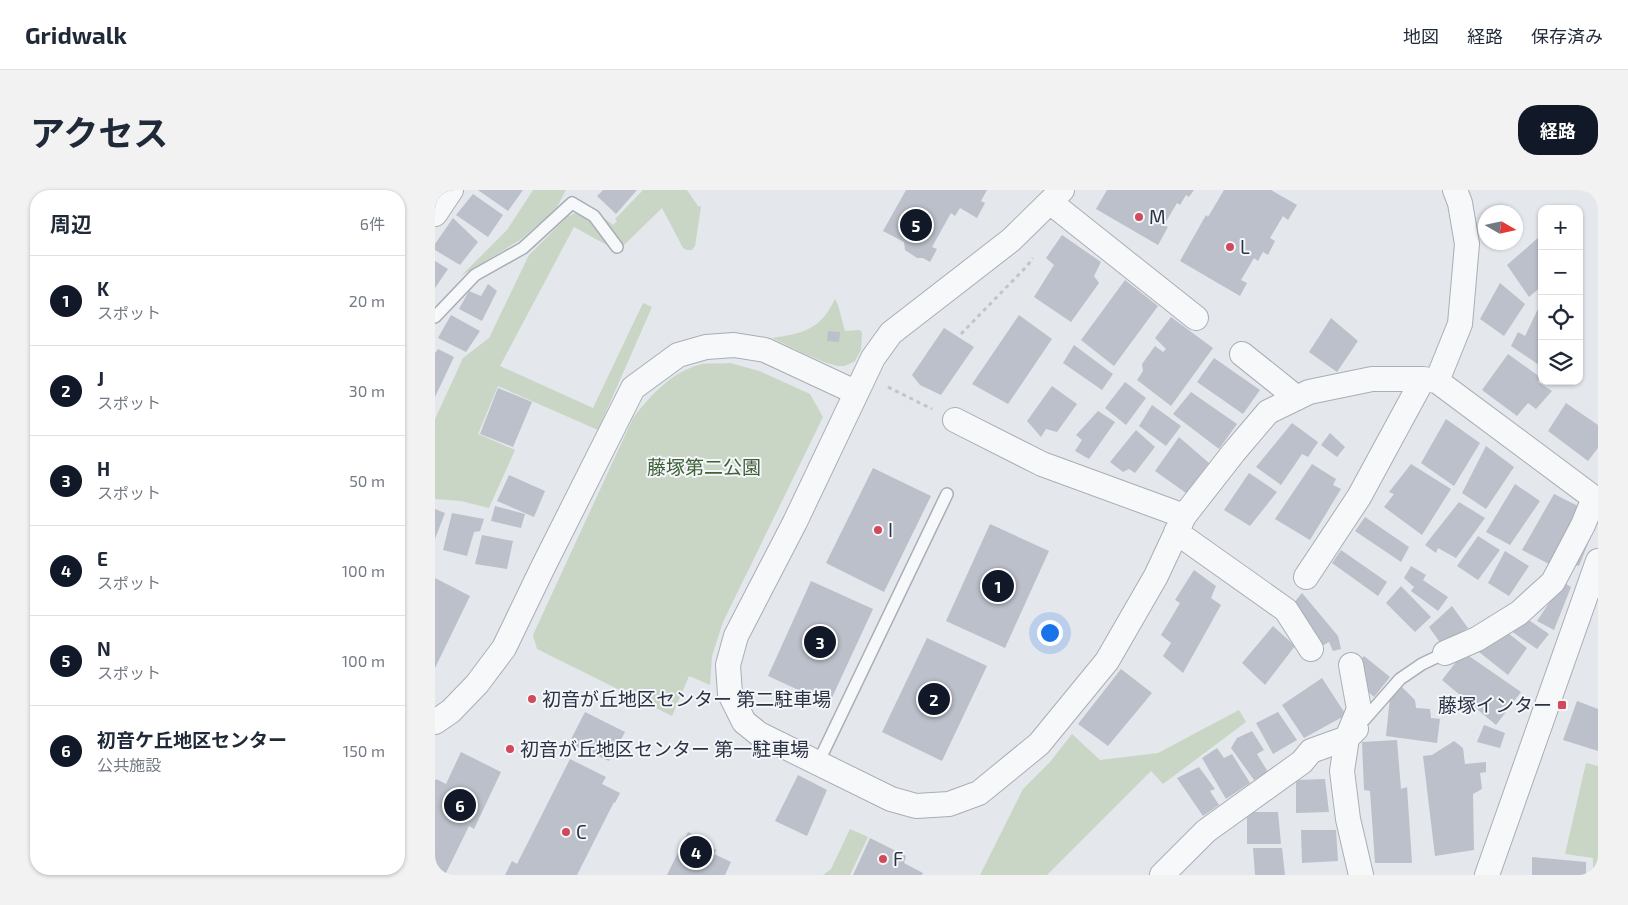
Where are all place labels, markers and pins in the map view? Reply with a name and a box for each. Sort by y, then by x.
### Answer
place label: M [1149,205,1166,228]
pin: 5 [900,206,932,244]
marker: M [1133,211,1145,223]
place label: L [1240,235,1250,258]
marker: L [1224,241,1236,253]
place label: I [888,518,893,541]
marker: I [872,524,884,536]
pin: 1 [982,567,1014,605]
pin: 3 [804,623,836,661]
pin: 2 [918,680,950,718]
place label: 初音が丘地区センター 第二駐車場 [542,687,831,710]
marker: 初音が丘地区センター 第二駐車場 [526,693,538,705]
place label: 藤塚インター [1438,693,1552,716]
marker: 藤塚インター [1556,699,1568,711]
place label: 初音が丘地区センター 第一駐車場 [520,737,809,760]
marker: 初音が丘地区センター 第一駐車場 [504,743,516,755]
pin: 6 [444,786,476,824]
place label: C [576,820,587,843]
marker: C [560,826,572,838]
pin: 4 [680,833,712,871]
place label: F [893,847,903,870]
marker: F [877,853,889,865]

